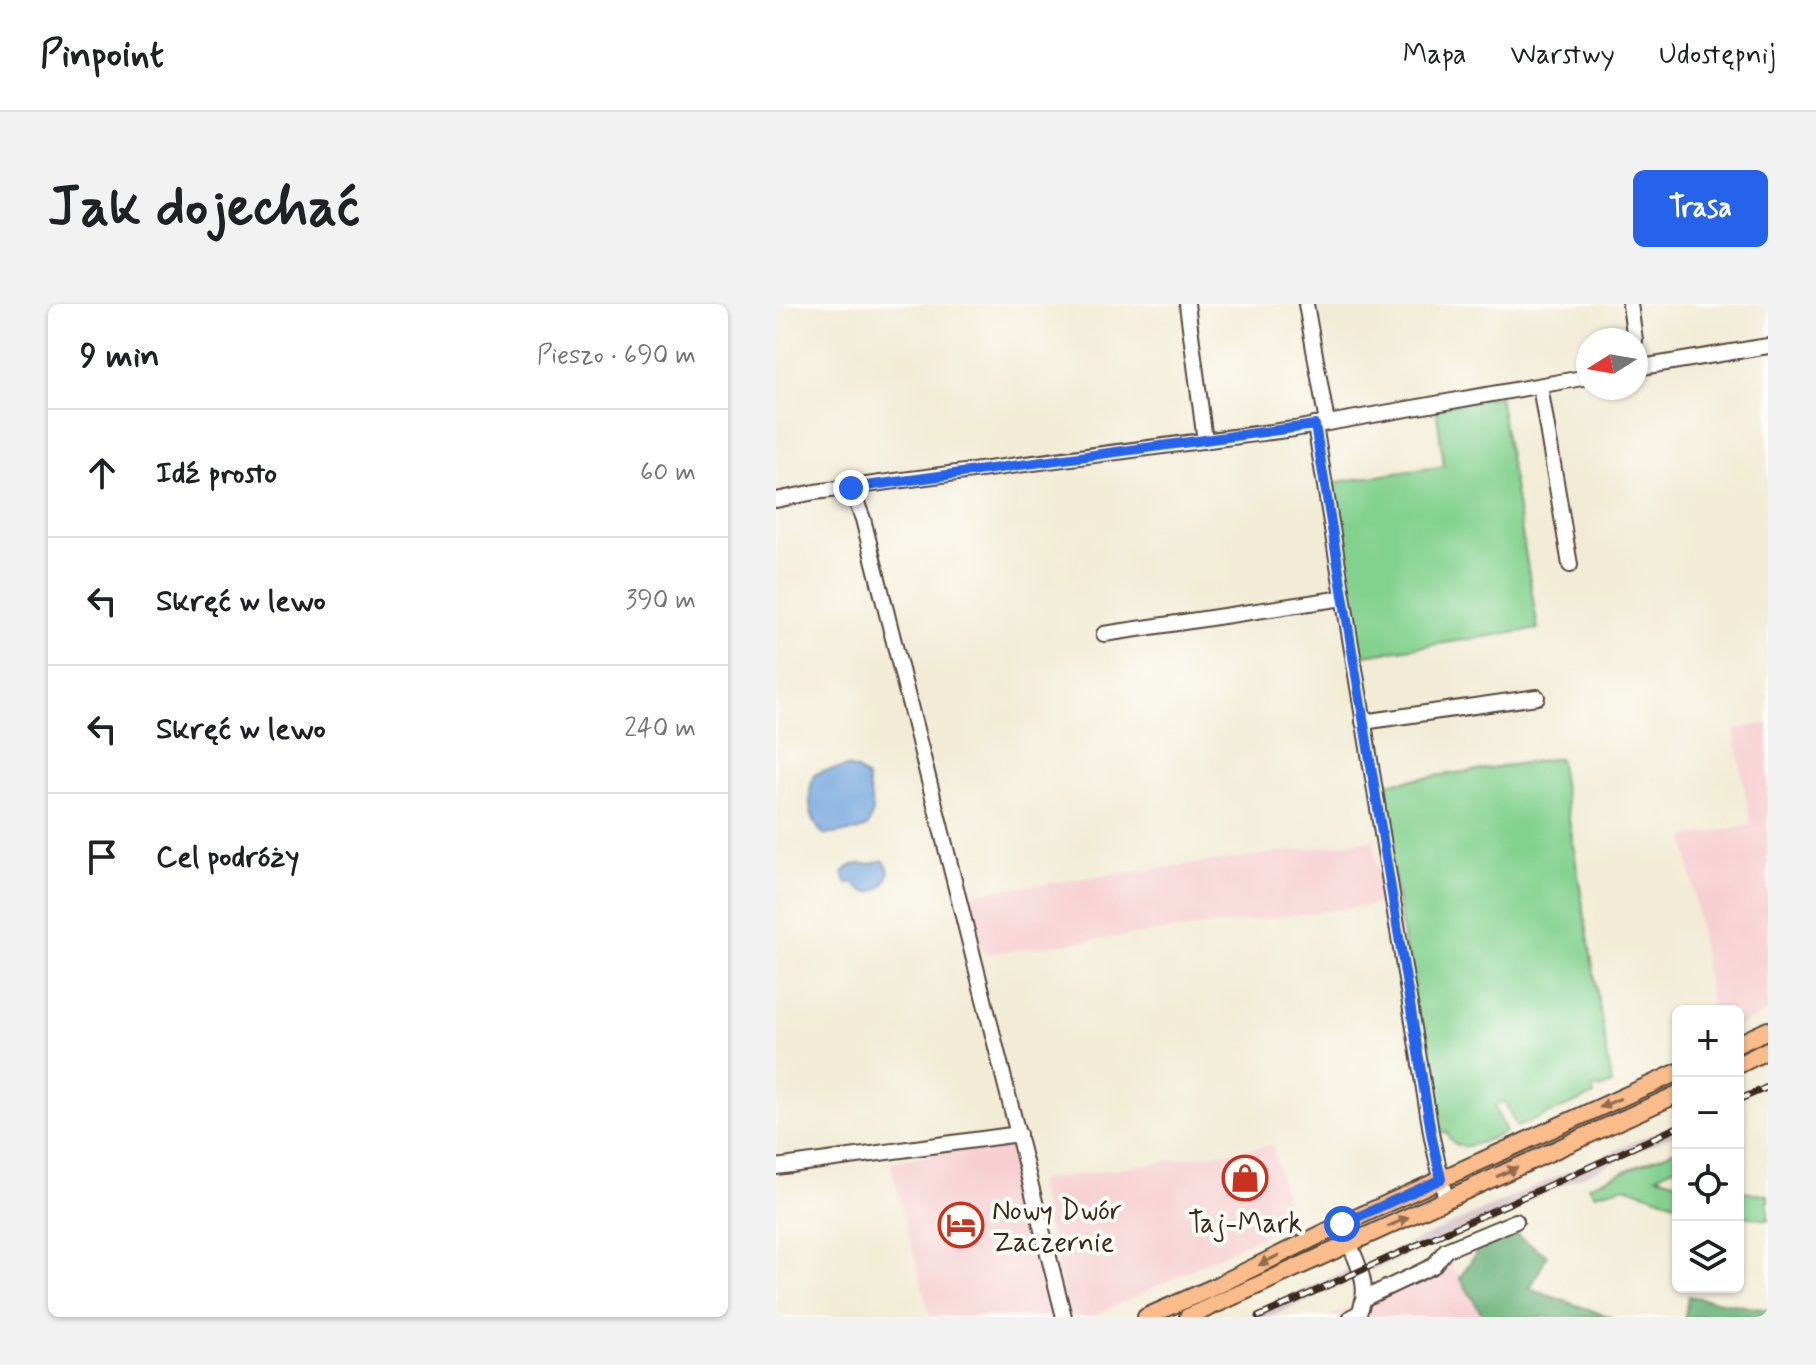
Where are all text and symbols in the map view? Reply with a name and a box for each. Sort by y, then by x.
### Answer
text: Pinpoint [40,31,164,80]
text: Mapa [1403,37,1467,74]
text: Warstwy [1511,37,1615,74]
text: Udostępnij [1659,37,1776,74]
button: Trasa [1633,170,1768,247]
text: Jak dojechać [48,172,360,245]
north arrow [1576,328,1648,400]
text: 9 min [80,334,160,379]
text: Pieszo · 690 m [537,339,696,373]
icon: ahead [80,451,124,495]
text: Idź prosto [156,454,277,493]
text: 60 m [640,456,696,490]
route end [833,470,869,506]
icon: left [80,579,124,623]
text: Skręć w lewo [156,582,326,621]
text: 390 m [625,584,696,618]
icon: left [80,707,124,751]
text: Skręć w lewo [156,710,326,749]
text: 240 m [624,712,696,746]
icon: arrive [80,835,124,879]
text: Cel podróży [156,838,300,877]
map controls [1672,1005,1744,1293]
button: + [1672,1005,1744,1077]
button: − [1672,1077,1744,1149]
one-way arrow [1598,1096,1622,1110]
button: locate [1672,1149,1744,1221]
shop icon: Taj-Mark [1221,1154,1269,1202]
one-way arrow [1495,1166,1519,1179]
place label: Nowy Dwór Zaczernie [992,1193,1122,1262]
hotel icon: Nowy Dwór Zaczernie [937,1201,985,1249]
place label: Taj-Mark [1188,1206,1302,1243]
route start [1324,1206,1360,1242]
one-way arrow [1386,1216,1409,1229]
button: layers [1672,1221,1744,1293]
one-way arrow [1258,1254,1281,1267]

